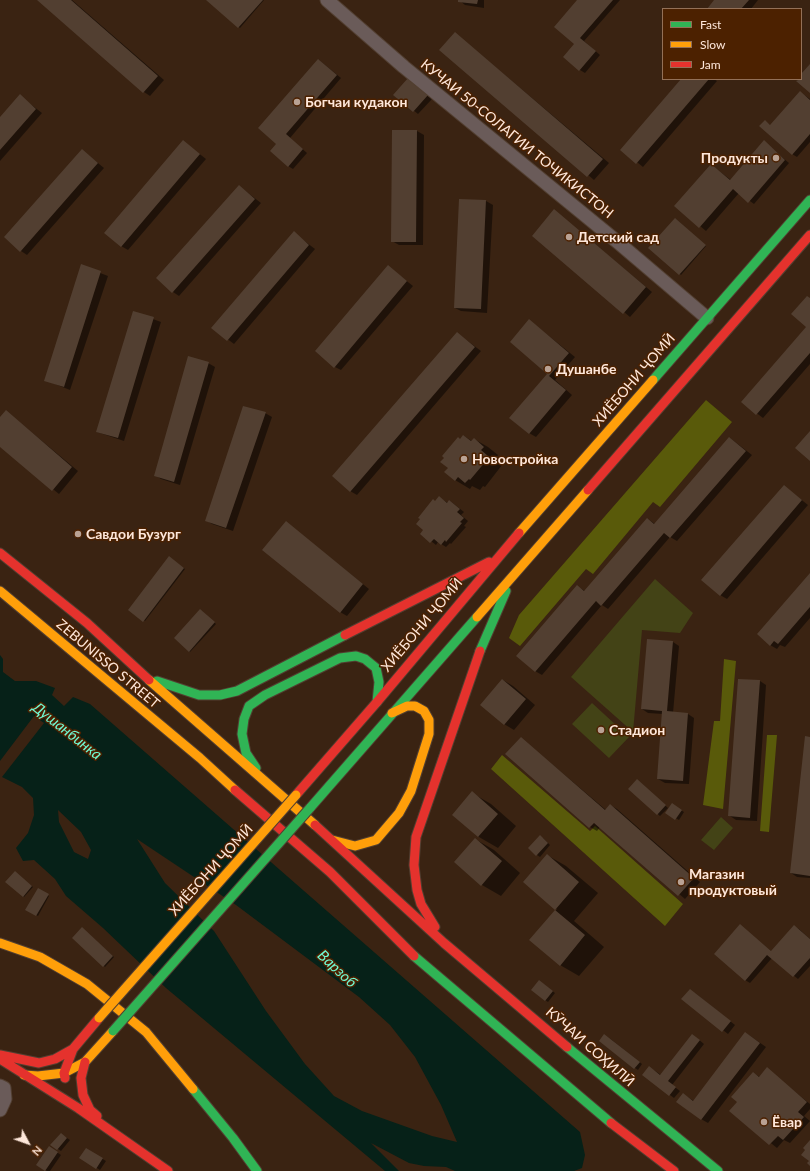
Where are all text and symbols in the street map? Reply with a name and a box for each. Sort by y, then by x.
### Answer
legend [662,8,802,80]
text: Fast [700,17,721,32]
text: Slow [700,37,725,52]
street label: КУЧАИ 50-СОЛАГИИ ТОЧИКИСТОН [417,56,617,222]
text: Jam [700,57,721,72]
place label: Богчаи кудакон [305,94,407,110]
marker: Богчаи кудакон [292,97,302,107]
place label: Продукты [701,150,768,166]
marker: Продукты [771,153,781,163]
place label: Детский сад [577,229,659,245]
marker: Детский сад [564,232,574,242]
street label: ХИЁБОНИ ҶОМӢ [589,330,679,430]
place label: Душанбе [556,361,616,377]
marker: Душанбе [543,364,553,374]
place label: Новостройка [472,451,558,467]
marker: Новостройка [459,454,469,464]
place label: Савдои Бузург [86,526,181,542]
marker: Савдои Бузург [73,529,83,539]
street label: ХИЁБОНИ ҶОМӢ [378,575,466,675]
street label: ZEBUNISSO STREET [53,616,163,712]
water label: Душанбинка [29,698,105,764]
place label: Стадион [609,722,665,738]
marker: Стадион [596,725,606,735]
street label: ХИЁБОНИ ҶОМӢ [166,821,256,919]
place label: Магазин продуктовый [689,866,777,898]
marker: Магазин продуктовый [676,877,686,887]
water label: Варзоб [314,946,360,992]
street label: КӮЧАИ СОҲИЛӢ [542,1004,638,1090]
place label: Ёвар [772,1114,802,1130]
marker: Ёвар [759,1117,769,1127]
north arrow [8,1123,48,1163]
text: N [30,1144,45,1159]

